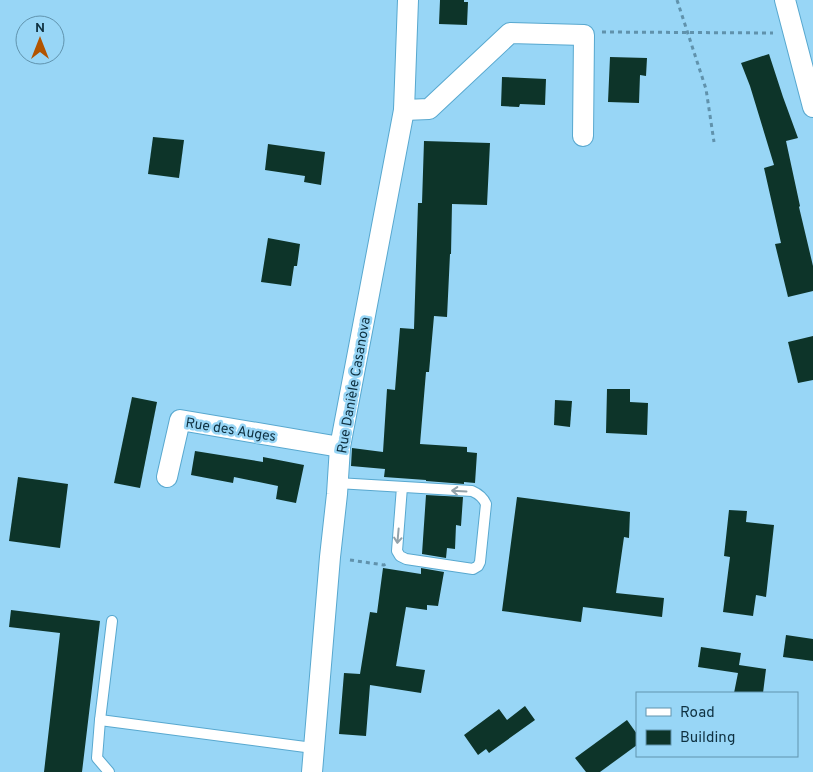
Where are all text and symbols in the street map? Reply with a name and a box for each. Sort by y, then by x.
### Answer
north arrow [15,15,65,65]
text: N [35,20,45,37]
street label: Rue Danièle Casanova [334,316,375,455]
street label: Rue des Auges [184,415,277,446]
one-way arrow [451,486,467,495]
one-way arrow [394,528,403,544]
legend [636,692,798,757]
text: Road [680,704,715,723]
text: Building [680,729,735,748]

